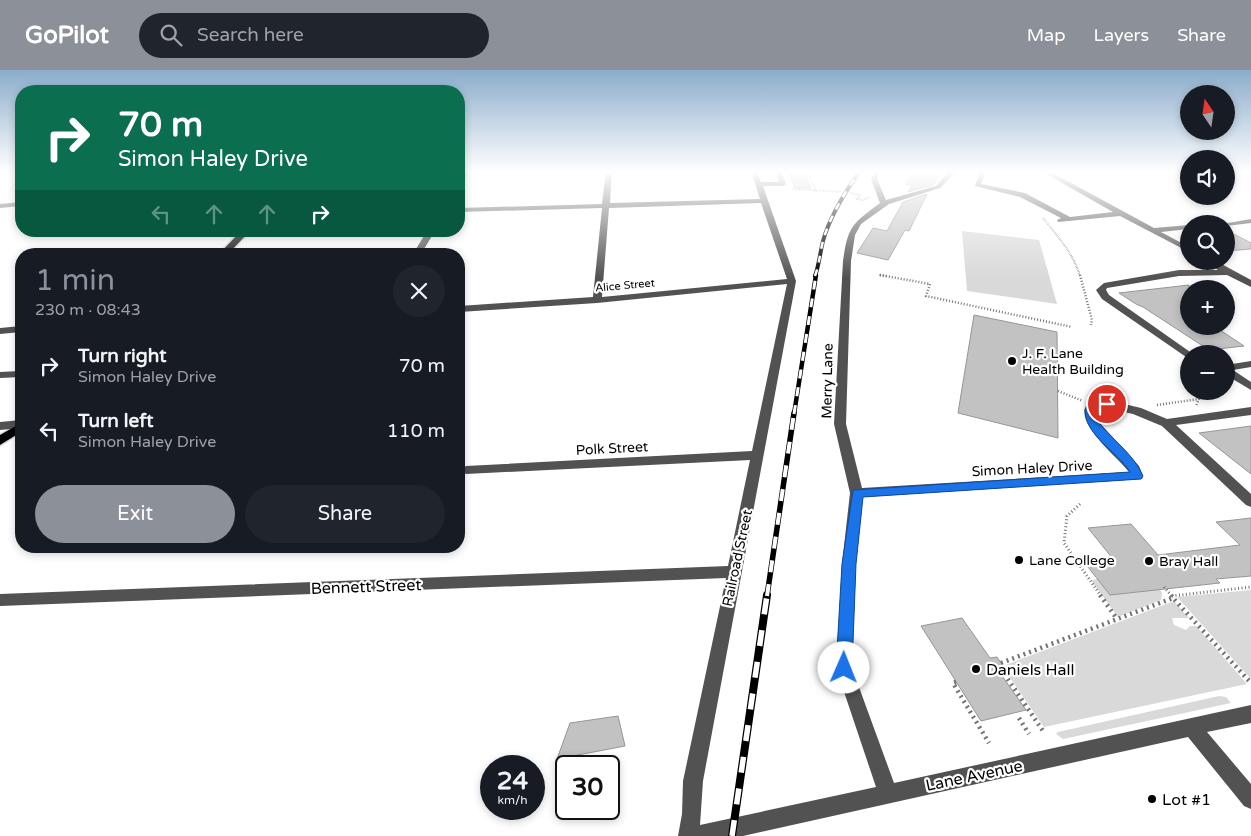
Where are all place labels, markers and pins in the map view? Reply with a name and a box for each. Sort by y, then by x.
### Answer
place label: J. F. Lane Health Building [1022,345,1124,378]
marker: J. F. Lane Health Building [1006,355,1018,367]
pin [1086,383,1128,425]
place label: Lane College [1029,552,1115,569]
place label: Bray Hall [1159,553,1218,570]
marker: Lane College [1013,554,1025,566]
marker: Bray Hall [1143,555,1155,567]
place label: Daniels Hall [986,660,1075,680]
marker: Daniels Hall [970,663,982,675]
place label: Lot #1 [1162,790,1211,810]
marker: Lot #1 [1146,793,1158,805]

